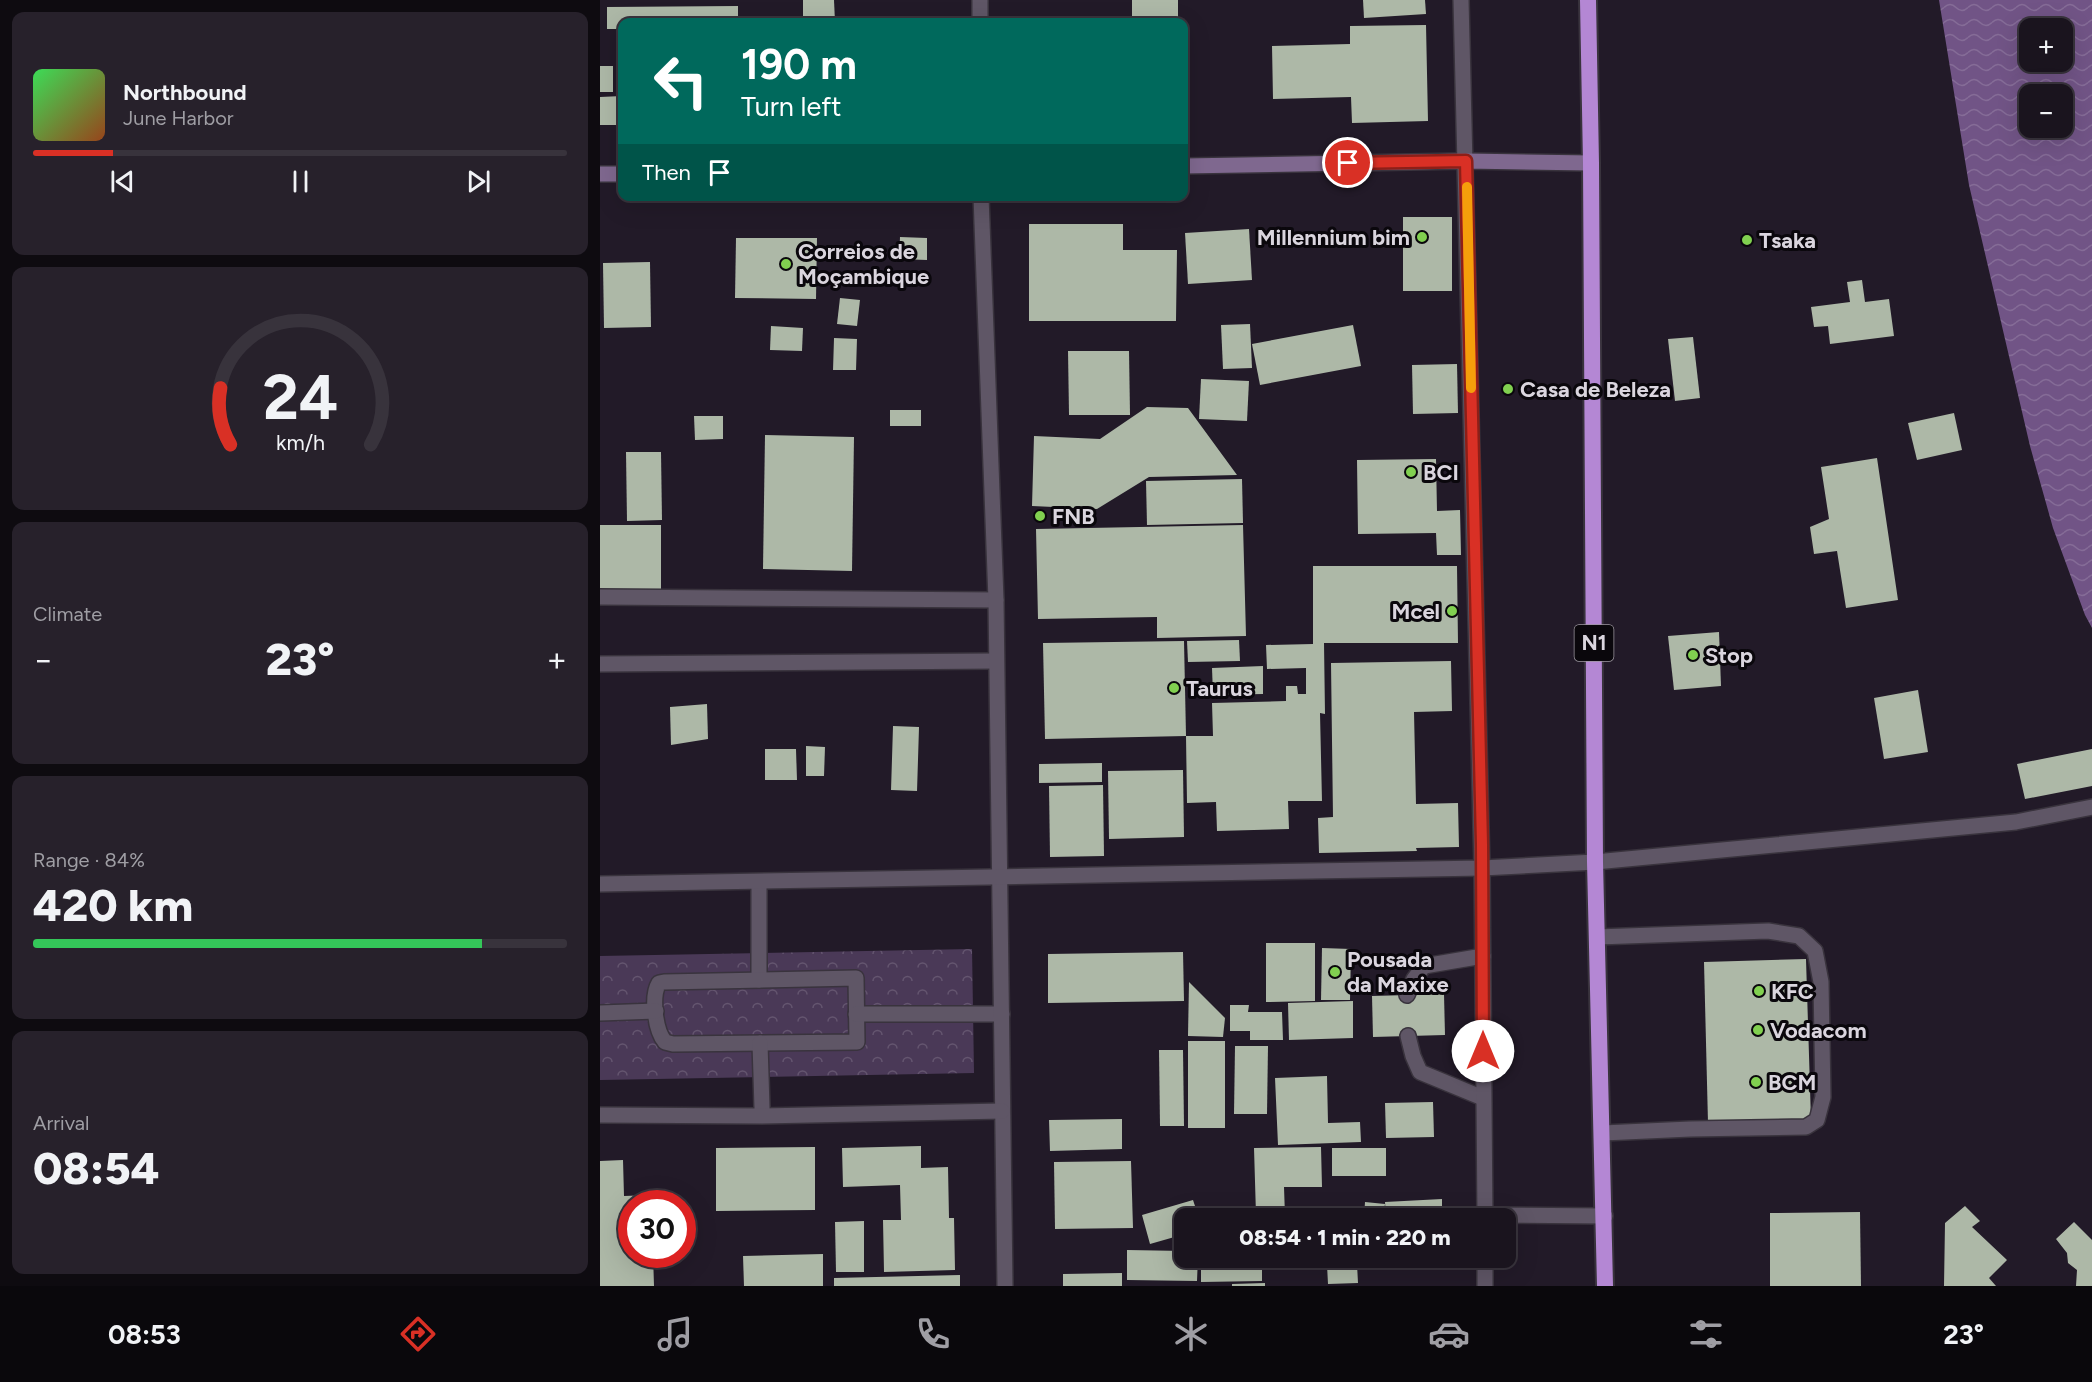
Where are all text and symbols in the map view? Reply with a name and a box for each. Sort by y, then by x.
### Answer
map controls [2019,18,2073,138]
button: + [2019,18,2073,72]
text: 190 m [741,39,857,90]
icon: left [642,42,720,120]
text: Northbound [123,79,247,106]
button: − [2019,84,2073,138]
text: Turn left [741,90,841,123]
text: June Harbor [123,106,234,130]
pin [1322,137,1373,188]
icon: arrive [1331,146,1364,179]
icon: arrive [703,156,736,189]
text: Then [642,159,691,186]
icon: previous [106,165,139,198]
icon: pause [284,165,317,198]
icon: next [462,165,495,198]
place label: Millennium bim [1257,224,1410,251]
place label: Tsaka [1759,227,1816,254]
marker: Millennium bim [1415,230,1429,244]
marker: Tsaka [1740,233,1754,247]
place label: Correios de Moçambique [798,238,929,290]
marker: Correios de Moçambique [779,257,793,271]
text: 24 [262,360,338,435]
place label: Casa de Beleza [1520,376,1671,403]
marker: Casa de Beleza [1501,382,1515,396]
text: km/h [276,431,324,456]
place label: BCI [1423,459,1459,486]
marker: BCI [1404,465,1418,479]
place label: FNB [1052,503,1095,530]
marker: FNB [1033,509,1047,523]
place label: Mcel [1392,598,1440,625]
text: Climate [33,602,102,626]
marker: Mcel [1445,604,1459,618]
road number: N1 [1574,625,1614,661]
text: 23° [266,632,334,686]
text: − [33,640,54,679]
text: + [546,640,567,679]
place label: Stop [1705,642,1753,669]
marker: Stop [1686,648,1700,662]
place label: Taurus [1186,675,1253,702]
marker: Taurus [1167,681,1181,695]
text: Range · 84% [33,848,145,872]
text: 420 km [33,878,193,932]
place label: Pousada da Maxixe [1347,946,1449,998]
marker: Pousada da Maxixe [1328,965,1342,979]
place label: KFC [1771,978,1814,1005]
marker: KFC [1752,984,1766,998]
place label: Vodacom [1770,1017,1867,1044]
position arrow [1451,1019,1515,1083]
marker: Vodacom [1751,1023,1765,1037]
place label: BCM [1768,1069,1816,1096]
marker: BCM [1749,1075,1763,1089]
text: Arrival [33,1111,89,1135]
text: 08:54 [33,1141,159,1195]
speed limit sign: 30 [618,1190,696,1268]
text: 08:54 · 1 min · 220 m [1239,1224,1451,1251]
icon: directions [397,1313,439,1355]
icon: music [654,1313,696,1355]
icon: phone [912,1313,954,1355]
icon: climate [1170,1313,1212,1355]
icon: car [1428,1313,1470,1355]
icon: filters [1685,1313,1727,1355]
text: 08:53 [108,1318,181,1351]
text: 23° [1943,1318,1984,1351]

